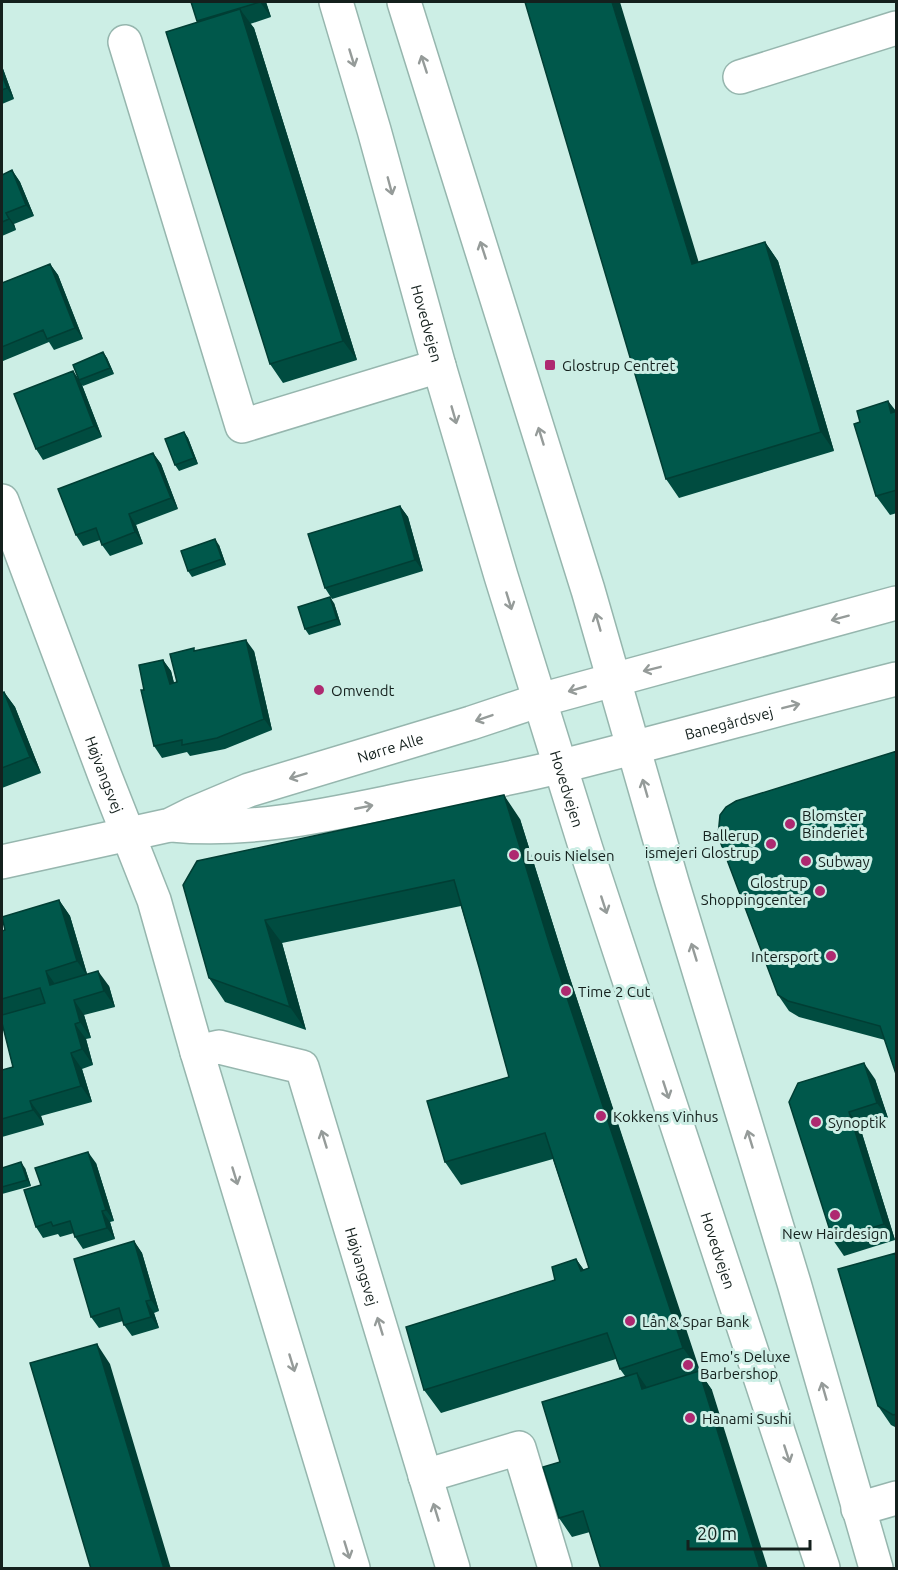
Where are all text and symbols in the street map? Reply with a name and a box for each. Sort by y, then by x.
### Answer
one-way arrow [347,48,358,67]
one-way arrow [418,55,429,74]
one-way arrow [385,176,396,195]
one-way arrow [477,241,488,260]
street label: Hovedvejen [408,283,446,364]
place label: Glostrup Centret [562,357,675,374]
marker: Glostrup Centret [543,358,557,372]
one-way arrow [449,405,460,424]
one-way arrow [535,427,546,446]
one-way arrow [504,591,515,610]
one-way arrow [592,613,603,632]
one-way arrow [831,613,850,624]
one-way arrow [643,664,662,676]
place label: Omvendt [331,682,394,699]
marker: Omvendt [312,683,326,697]
one-way arrow [568,684,587,695]
one-way arrow [781,699,800,711]
street label: Banegårdsvej [683,703,775,743]
one-way arrow [475,714,494,725]
street label: Nørre Alle [355,729,425,765]
street label: Højvangsvej [82,734,127,815]
street label: Hovedvejen [547,748,587,829]
one-way arrow [289,771,308,782]
one-way arrow [639,779,650,798]
one-way arrow [354,801,373,812]
place label: Blomster Binderiet [802,807,864,841]
marker: Blomster Binderiet [783,817,797,831]
place label: Ballerup ismejeri Glostrup [645,827,759,861]
marker: Ballerup ismejeri Glostrup [764,837,778,851]
place label: Louis Nielsen [526,847,615,864]
marker: Louis Nielsen [507,848,521,862]
place label: Subway [818,853,870,870]
marker: Subway [799,854,813,868]
place label: Glostrup Shoppingcenter [701,874,808,908]
marker: Glostrup Shoppingcenter [813,884,827,898]
one-way arrow [600,895,611,914]
one-way arrow [688,943,699,962]
place label: Intersport [751,948,819,965]
marker: Intersport [824,949,838,963]
place label: Time 2 Cut [578,983,650,1000]
marker: Time 2 Cut [559,984,573,998]
one-way arrow [661,1080,672,1099]
place label: Kokkens Vinhus [613,1108,718,1125]
marker: Kokkens Vinhus [594,1109,608,1123]
place label: Synoptik [828,1114,887,1131]
marker: Synoptik [809,1115,823,1129]
one-way arrow [318,1130,329,1149]
one-way arrow [744,1130,755,1149]
one-way arrow [230,1166,241,1185]
marker: New Hairdesign [828,1208,842,1222]
street label: Hovedvejen [698,1210,739,1291]
street label: Højvangsvej [342,1225,382,1307]
place label: New Hairdesign [782,1225,888,1242]
place label: Lån & Spar Bank [642,1313,750,1330]
marker: Lån & Spar Bank [623,1314,637,1328]
one-way arrow [374,1317,385,1336]
place label: Emo's Deluxe Barbershop [700,1348,790,1382]
one-way arrow [287,1353,298,1372]
marker: Emo's Deluxe Barbershop [681,1358,695,1372]
one-way arrow [818,1382,829,1401]
place label: Hanami Sushi [702,1410,792,1427]
marker: Hanami Sushi [683,1411,697,1425]
one-way arrow [782,1444,793,1463]
one-way arrow [430,1503,441,1522]
scale bar [688,1513,810,1551]
text: 20 m [697,1523,737,1543]
one-way arrow [342,1540,353,1559]

